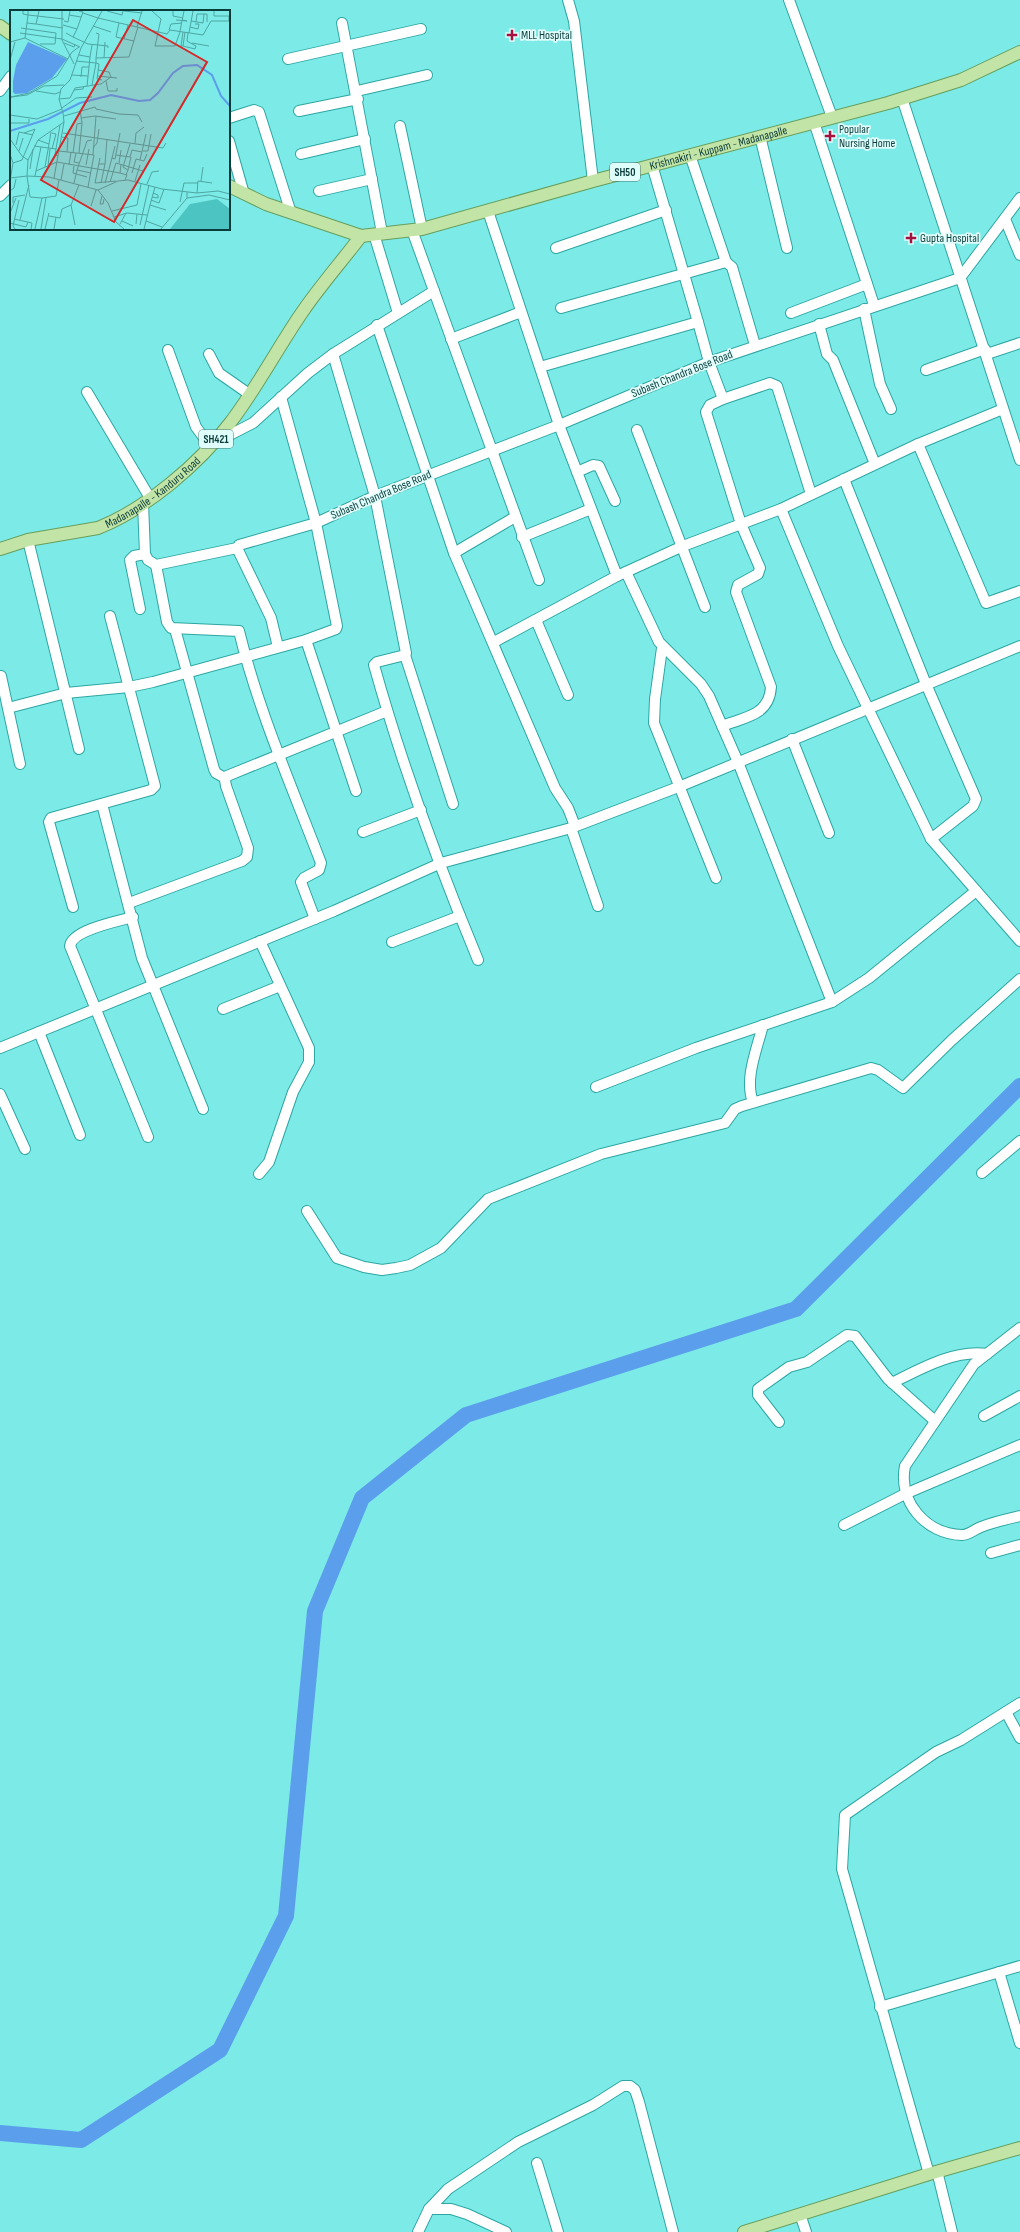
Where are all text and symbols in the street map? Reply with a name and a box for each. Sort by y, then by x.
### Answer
inset map [10,10,230,230]
place label: MLL Hospital [521,28,572,43]
marker: MLL Hospital [506,29,518,41]
street label: Krishnakiri - Kuppam - Madanapalle [648,122,789,173]
place label: Popular Nursing Home [839,122,896,151]
marker: Popular Nursing Home [824,130,836,142]
road number: SH50 [610,163,640,181]
place label: Gupta Hospital [920,231,979,246]
marker: Gupta Hospital [905,232,917,244]
street label: Subash Chandra Bose Road [629,347,735,401]
road number: SH421 [199,430,233,448]
street label: Madanapalle - Kanduru Road [103,453,204,532]
street label: Subash Chandra Bose Road [328,467,434,523]

